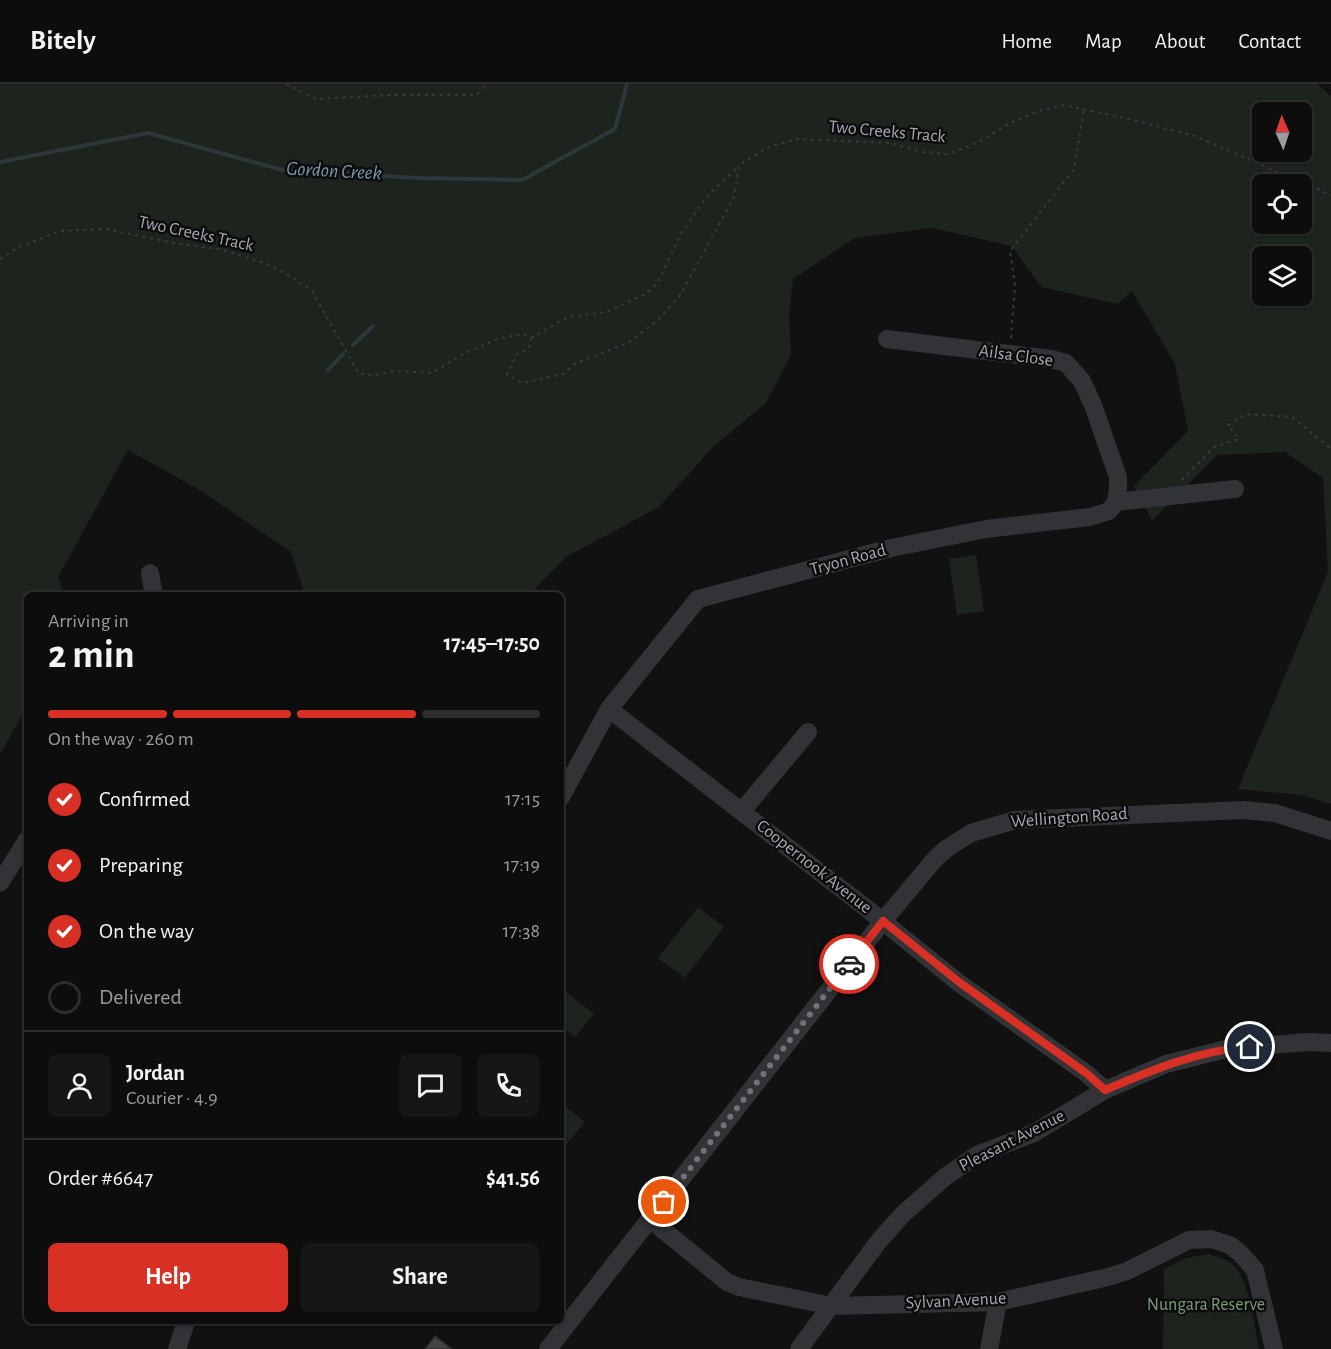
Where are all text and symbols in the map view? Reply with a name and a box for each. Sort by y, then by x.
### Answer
text: Bitely [30,27,96,55]
text: Home [1001,31,1052,52]
text: Map [1085,31,1122,52]
text: About [1155,31,1205,52]
text: Contact [1238,31,1301,52]
north arrow [1252,102,1312,162]
map controls [1252,102,1312,306]
street label: Two Creeks Track [828,118,947,146]
water label: Gordon Creek [286,159,382,183]
button: locate [1252,174,1312,234]
street label: Two Creeks Track [137,213,256,255]
button: layers [1252,246,1312,306]
street label: Ailsa Close [978,342,1054,370]
street label: Tryon Road [808,541,888,579]
text: Arriving in [48,611,129,631]
text: 17:45–17:50 [443,632,540,654]
text: 2 min [48,636,135,675]
text: On the way · 260 m [48,729,194,749]
icon: check [48,783,81,816]
text: Confirmed [99,788,190,810]
text: 17:15 [505,789,540,809]
street label: Wellington Road [1010,805,1128,831]
street label: Coopernook Avenue [753,817,875,917]
icon: check [48,849,81,882]
text: Preparing [99,854,183,876]
text: 17:19 [504,855,540,875]
icon: check [48,915,81,948]
text: On the way [99,920,194,942]
text: 17:38 [502,921,540,941]
courier [819,934,879,994]
icon: car [833,948,866,981]
text: Delivered [99,986,182,1008]
pin [1224,1021,1275,1072]
icon: home [1233,1030,1266,1063]
button: person [48,1054,111,1117]
button: chat [399,1054,462,1117]
button: phone [477,1054,540,1117]
text: Jordan [126,1062,185,1084]
text: Courier · 4.9 [126,1088,218,1108]
street label: Pleasant Avenue [956,1107,1068,1175]
text: Order #6647 [48,1167,153,1189]
text: $41.56 [486,1167,540,1189]
pin [638,1176,689,1227]
icon: bag [647,1185,680,1218]
button: Help [48,1243,288,1312]
button: Share [300,1243,540,1312]
street label: Sylvan Avenue [905,1289,1007,1313]
park label: Nungara Reserve [1147,1296,1265,1314]

